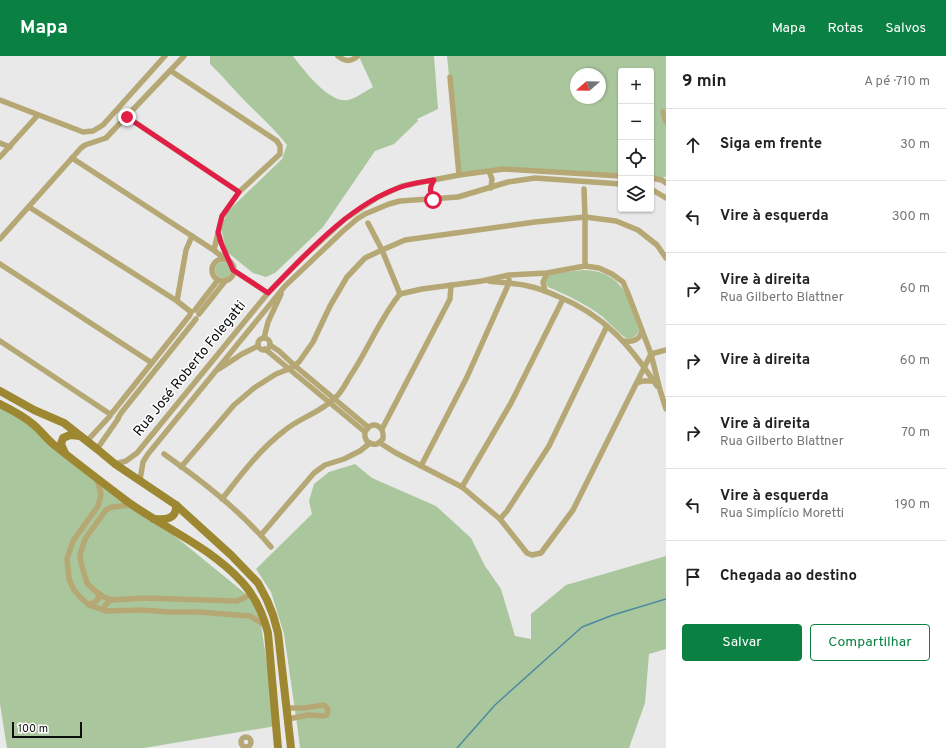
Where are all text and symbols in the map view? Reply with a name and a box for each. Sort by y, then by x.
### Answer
text: Mapa [20,16,68,40]
text: Mapa [772,20,806,37]
text: Rotas [828,20,863,37]
text: Salvos [885,20,926,37]
north arrow [570,68,606,104]
map controls [618,68,654,212]
button: + [618,68,654,104]
text: 9 min [682,71,726,93]
text: A pé · 710 m [864,74,930,90]
button: − [618,104,654,140]
route end [118,108,136,126]
icon: ahead [682,134,704,156]
text: Siga em frente [720,135,822,154]
text: 30 m [900,137,930,153]
button: locate [618,140,654,176]
button: layers [618,176,654,212]
route start [424,191,442,209]
icon: left [682,206,704,228]
text: Vire à esquerda [720,207,829,226]
text: 300 m [892,209,930,225]
text: Vire à direita [720,271,810,290]
icon: right [682,278,704,300]
text: 60 m [900,281,930,297]
text: Rua Gilberto Blattner [720,290,844,306]
street label: Rua José Roberto Folegatti [130,298,250,440]
icon: right [682,350,704,372]
text: Vire à direita [720,351,810,370]
text: 60 m [900,353,930,369]
text: Vire à direita [720,415,810,434]
icon: right [682,422,704,444]
text: 70 m [901,425,930,441]
text: Rua Gilberto Blattner [720,434,844,450]
text: Vire à esquerda [720,487,829,506]
icon: left [682,494,704,516]
text: 190 m [895,497,930,513]
text: Rua Simplício Moretti [720,506,844,522]
icon: arrive [682,566,704,588]
text: Chegada ao destino [720,567,857,586]
button: Salvar [682,624,802,661]
button: Compartilhar [810,624,930,661]
scale bar [12,720,82,739]
text: 100 m [18,722,48,736]

